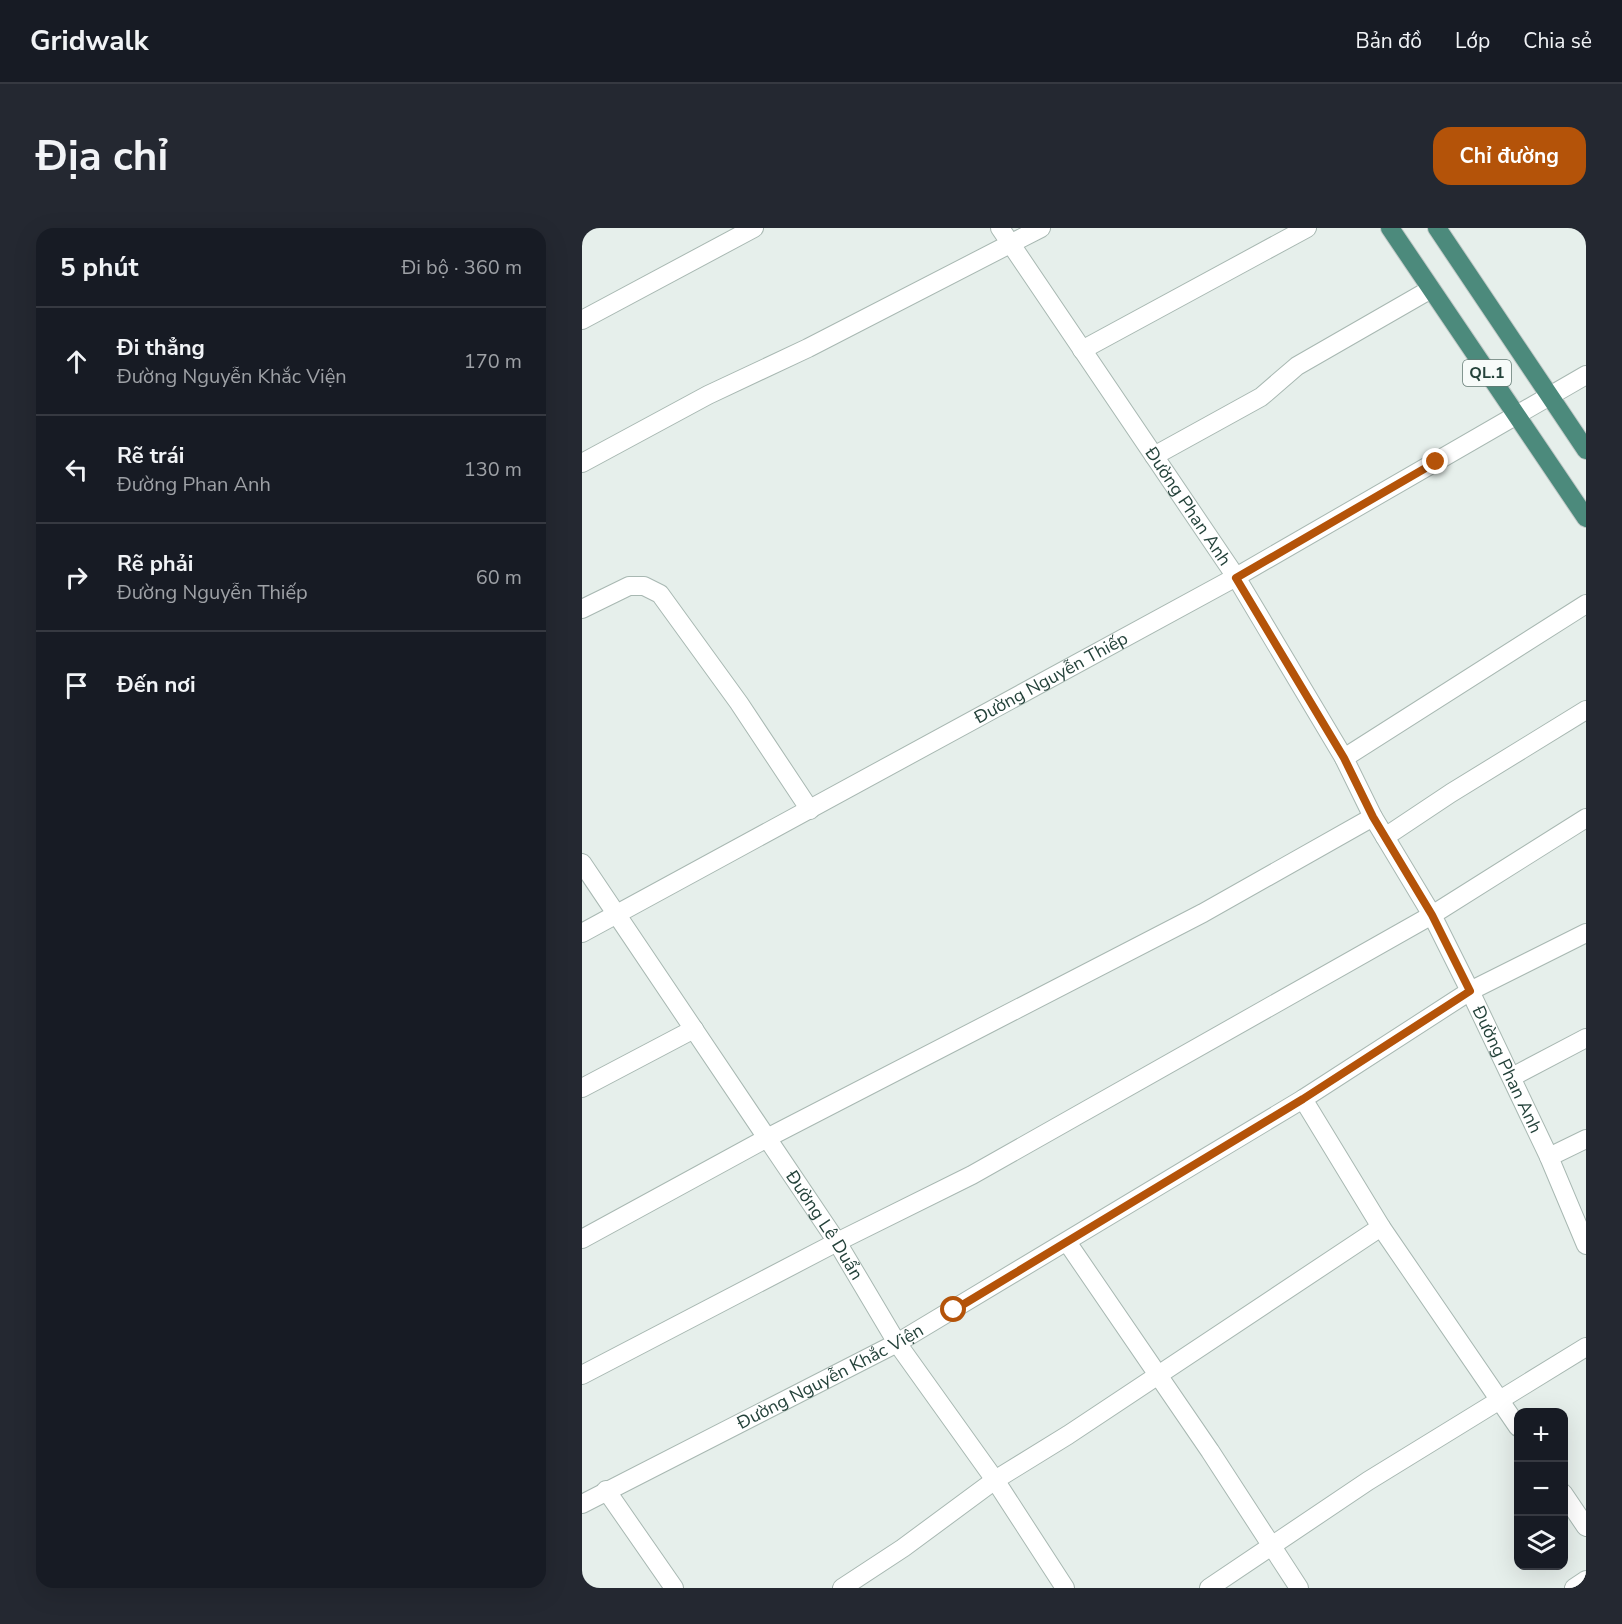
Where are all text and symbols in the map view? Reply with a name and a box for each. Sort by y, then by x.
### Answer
text: Gridwalk [30,22,148,60]
text: Bản đồ [1355,27,1422,55]
text: Lớp [1455,27,1490,55]
text: Chia sẻ [1523,27,1592,55]
button: Chỉ đường [1433,127,1586,185]
text: Địa chỉ [36,128,168,185]
text: 5 phút [60,250,138,285]
text: Đi bộ · 360 m [402,254,522,281]
text: Đi thẳng [117,333,205,363]
icon: ahead [60,345,93,378]
text: 170 m [464,348,522,375]
road number: QL.1 [1463,360,1511,386]
text: Đường Nguyễn Khắc Viện [117,363,347,390]
text: Rẽ trái [117,441,184,471]
street label: Đường Phan Anh [1139,441,1237,570]
route end [1422,448,1448,474]
icon: left [60,453,93,486]
text: 130 m [464,456,522,483]
text: Đường Phan Anh [117,471,271,498]
text: Rẽ phải [117,549,193,579]
icon: right [60,561,93,594]
text: 60 m [476,564,522,591]
text: Đường Nguyễn Thiếp [117,579,308,606]
street label: Đường Nguyễn Thiếp [969,626,1132,730]
icon: arrive [60,669,93,702]
text: Đến nơi [117,670,196,700]
street label: Đường Phan Anh [1466,1001,1548,1137]
street label: Đường Lê Duẩn [780,1165,869,1284]
route start [940,1296,966,1322]
street label: Đường Nguyễn Khắc Viện [732,1318,928,1435]
map controls [1514,1408,1568,1570]
button: + [1514,1408,1568,1462]
button: − [1514,1462,1568,1516]
button: layers [1514,1516,1568,1570]

